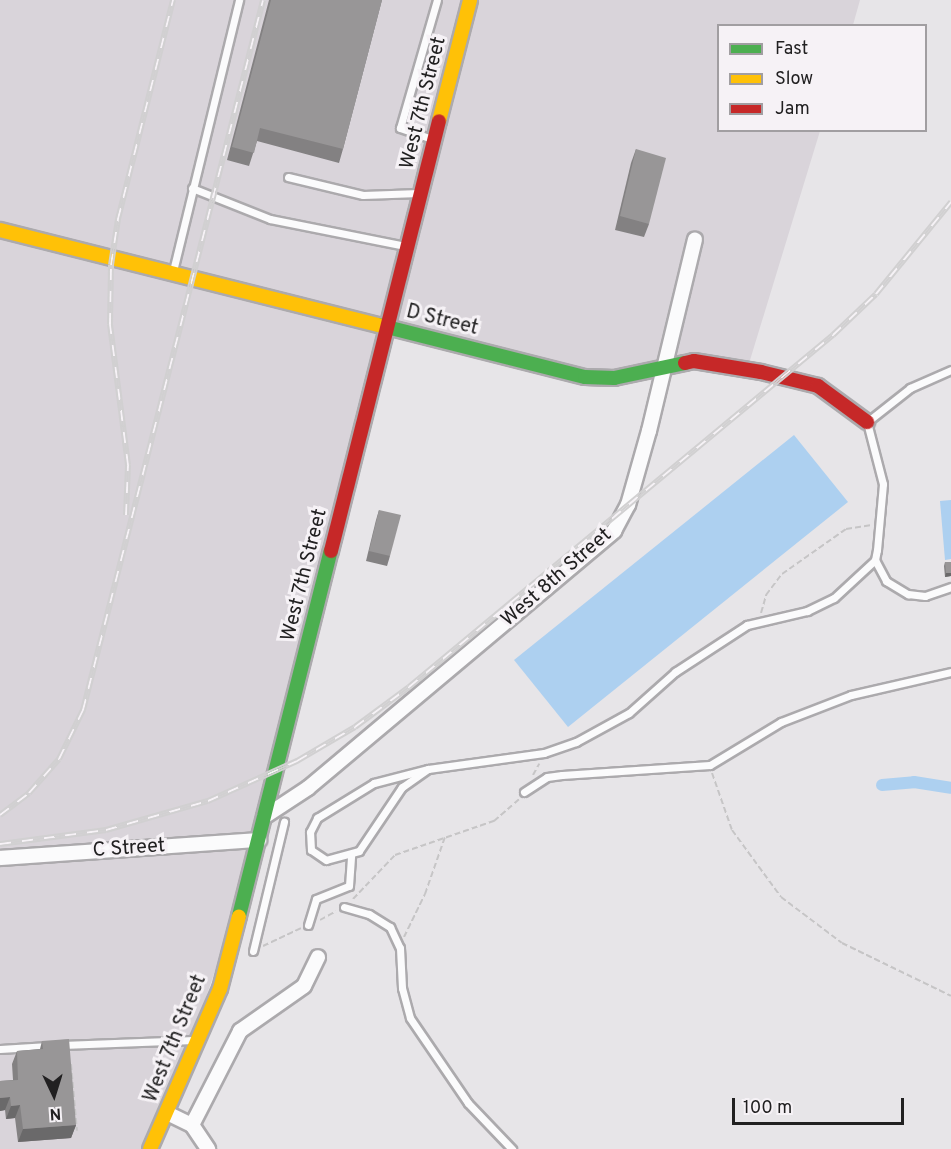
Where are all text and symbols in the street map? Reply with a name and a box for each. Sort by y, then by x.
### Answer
legend [717,24,927,132]
street label: West 7th Street [396,34,452,172]
text: Fast [775,38,808,61]
text: Slow [775,68,813,91]
text: Jam [775,98,810,121]
street label: D Street [403,300,481,342]
street label: West 7th Street [277,506,333,644]
street label: West 8th Street [497,524,617,632]
street label: C Street [92,834,166,864]
street label: West 7th Street [139,971,213,1107]
north arrow [24,1065,84,1125]
scale bar [735,1086,908,1124]
text: 100 m [743,1097,792,1120]
text: N [49,1103,62,1123]

